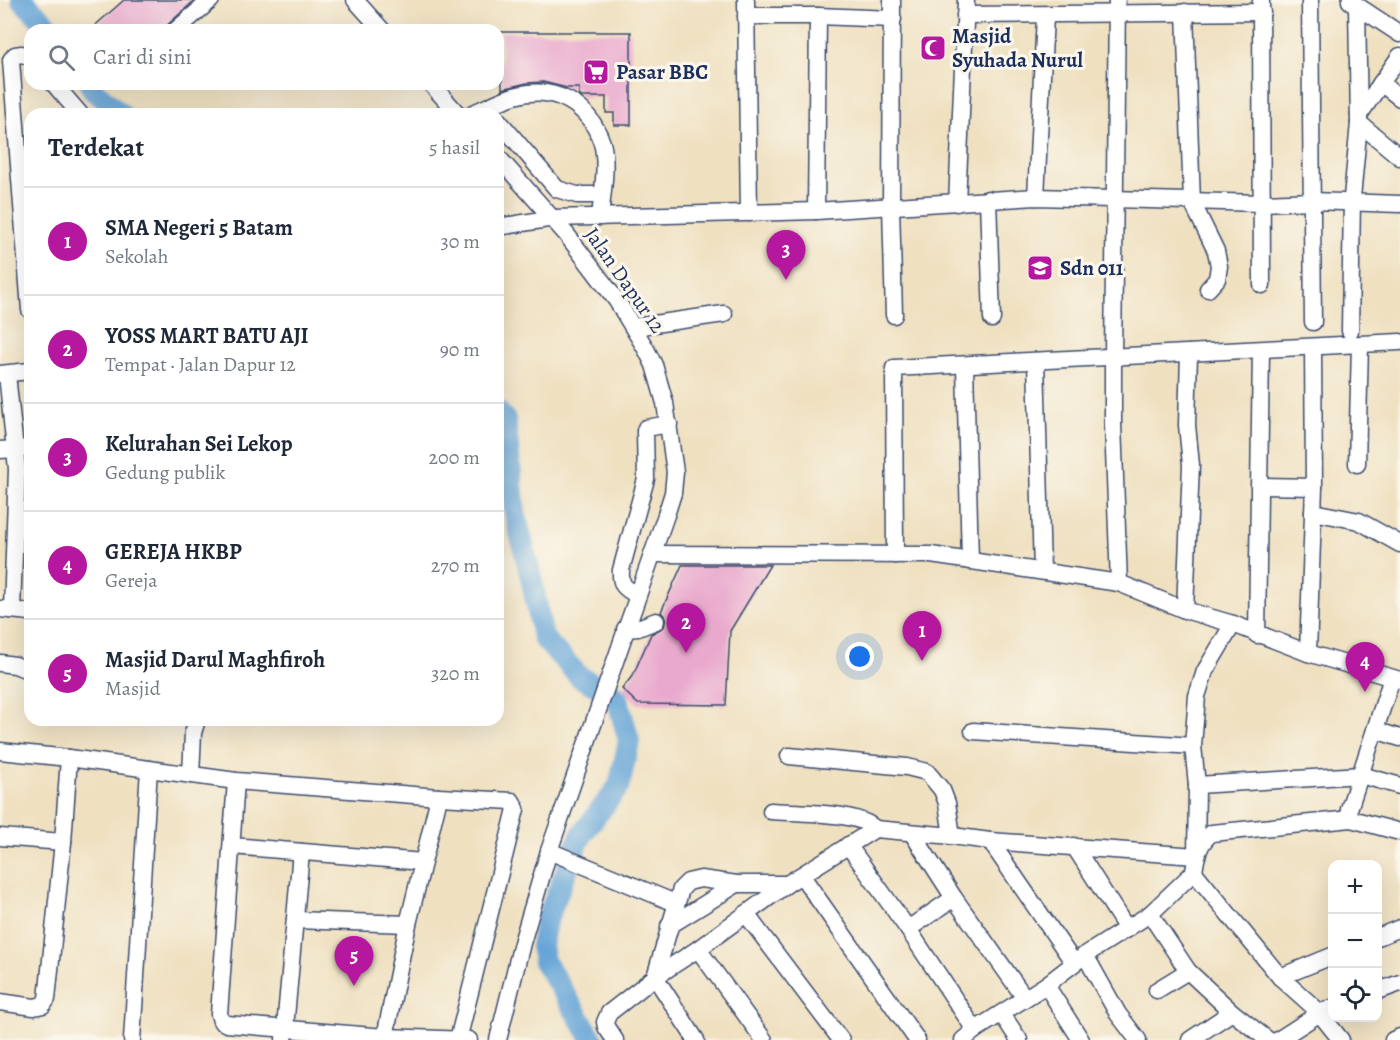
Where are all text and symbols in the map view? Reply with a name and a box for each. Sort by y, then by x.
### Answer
place label: Masjid Syuhada Nurul [952,22,1083,74]
search box [24,24,504,90]
mosque icon: Masjid Syuhada Nurul [918,33,948,63]
icon: search [45,41,78,74]
text: Cari di sini [93,42,192,72]
supermarket icon: Pasar BBC [581,57,611,87]
place label: Pasar BBC [616,58,708,86]
text: Terdekat [48,130,144,165]
text: 5 hasil [429,134,480,161]
text: SMA Negeri 5 Batam [105,213,293,243]
street label: Jalan Dapur 12 [578,222,672,338]
text: 1 [64,228,71,255]
text: 30 m [440,228,480,255]
pin: 3 [766,230,806,280]
text: Sekolah [105,243,169,270]
school or university icon: Sdn 011 [1025,253,1055,283]
place label: Sdn 011 [1060,254,1124,282]
text: YOSS MART BATU AJI [105,321,308,351]
text: 2 [63,336,72,363]
text: 90 m [440,336,480,363]
text: Tempat · Jalan Dapur 12 [105,351,296,378]
text: Kelurahan Sei Lekop [105,429,293,459]
text: 3 [63,444,72,471]
text: 200 m [429,444,480,471]
text: Gedung publik [105,459,225,486]
text: GEREJA HKBP [105,537,242,567]
text: 4 [63,552,72,579]
text: 270 m [431,552,480,579]
text: Gereja [105,567,158,594]
pin: 2 [666,604,706,653]
pin: 1 [902,612,942,661]
your location [845,642,874,671]
pin: 4 [1346,642,1384,692]
text: Masjid Darul Maghfiroh [105,645,325,675]
text: 5 [63,660,72,687]
text: 320 m [431,660,480,687]
text: Masjid [105,675,160,702]
map controls [1328,860,1382,1022]
button: + [1328,860,1382,914]
button: − [1328,914,1382,968]
pin: 5 [334,936,374,986]
button: locate [1328,968,1382,1022]

